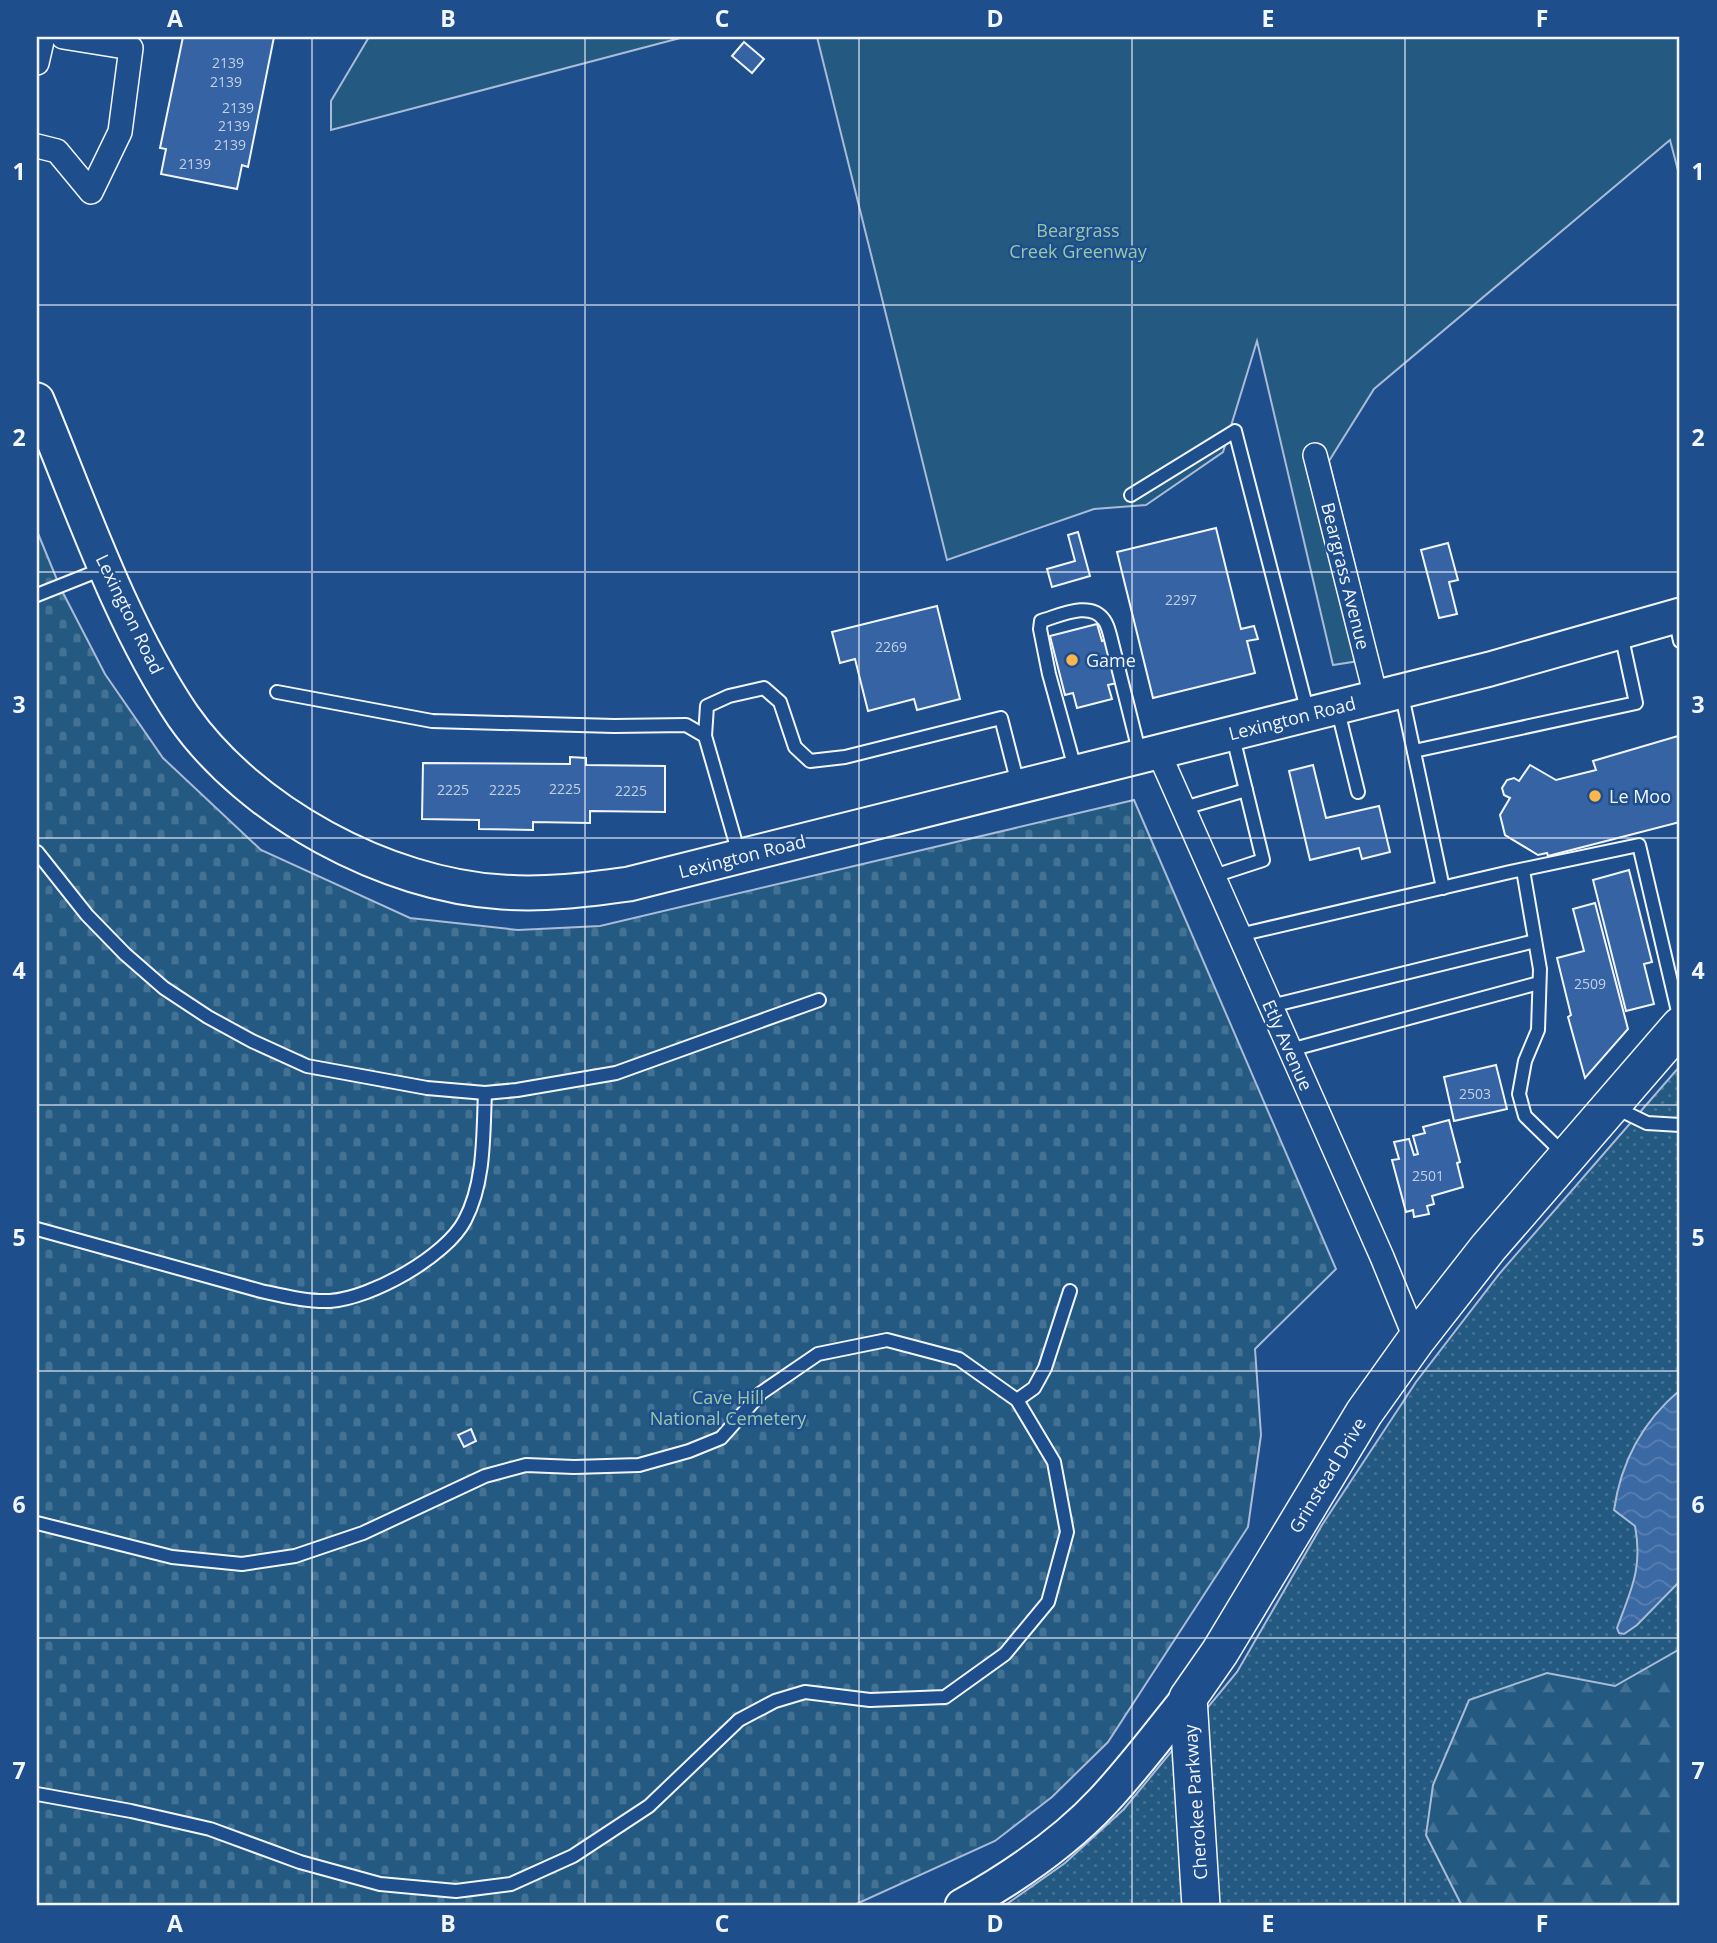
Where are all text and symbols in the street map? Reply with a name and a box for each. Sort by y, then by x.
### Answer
text: A [167,2,183,34]
text: B [440,2,456,34]
text: C [715,2,729,34]
text: D [986,2,1004,34]
text: E [1262,2,1274,34]
text: F [1536,2,1548,34]
house number: 2139 [212,53,244,72]
house number: 2139 [210,72,242,91]
house number: 2139 [222,98,254,117]
house number: 2139 [218,116,250,135]
house number: 2139 [214,135,246,154]
house number: 2139 [179,154,211,173]
text: 1 [12,155,26,187]
text: 1 [1691,155,1705,187]
park label: Beargrass Creek Greenway [1009,218,1148,263]
text: 2 [12,421,26,453]
text: 2 [1691,421,1705,453]
street label: Beargrass Avenue [1316,500,1376,652]
street label: Lexington Road [91,550,169,678]
house number: 2297 [1165,590,1197,609]
house number: 2269 [875,637,907,656]
place label: Game [1086,648,1136,672]
marker: Game [1064,652,1080,668]
text: 3 [12,688,26,720]
text: 3 [1691,688,1705,720]
street label: Lexington Road [1226,691,1358,745]
house number: 2225 [549,779,581,798]
house number: 2225 [437,780,469,799]
house number: 2225 [489,780,521,799]
house number: 2225 [615,781,647,800]
place label: Le Moo [1609,784,1671,808]
marker: Le Moo [1587,788,1603,804]
street label: Lexington Road [676,829,808,883]
text: 4 [12,954,26,986]
text: 4 [1691,954,1705,986]
house number: 2509 [1574,974,1606,993]
street label: Etly Avenue [1257,996,1319,1094]
house number: 2503 [1459,1084,1491,1103]
house number: 2501 [1412,1166,1444,1185]
text: 5 [12,1221,26,1253]
text: 5 [1691,1221,1705,1253]
park label: Cave Hill National Cemetery [650,1385,807,1430]
street label: Grinstead Drive [1283,1413,1371,1537]
text: 6 [12,1488,26,1520]
text: 6 [1691,1488,1705,1520]
street label: Cherokee Parkway [1178,1723,1212,1880]
text: 7 [12,1754,26,1786]
text: 7 [1691,1754,1705,1786]
text: A [167,1907,183,1939]
text: B [440,1907,456,1939]
text: C [715,1907,729,1939]
text: D [986,1907,1004,1939]
text: E [1262,1907,1274,1939]
text: F [1536,1907,1548,1939]

